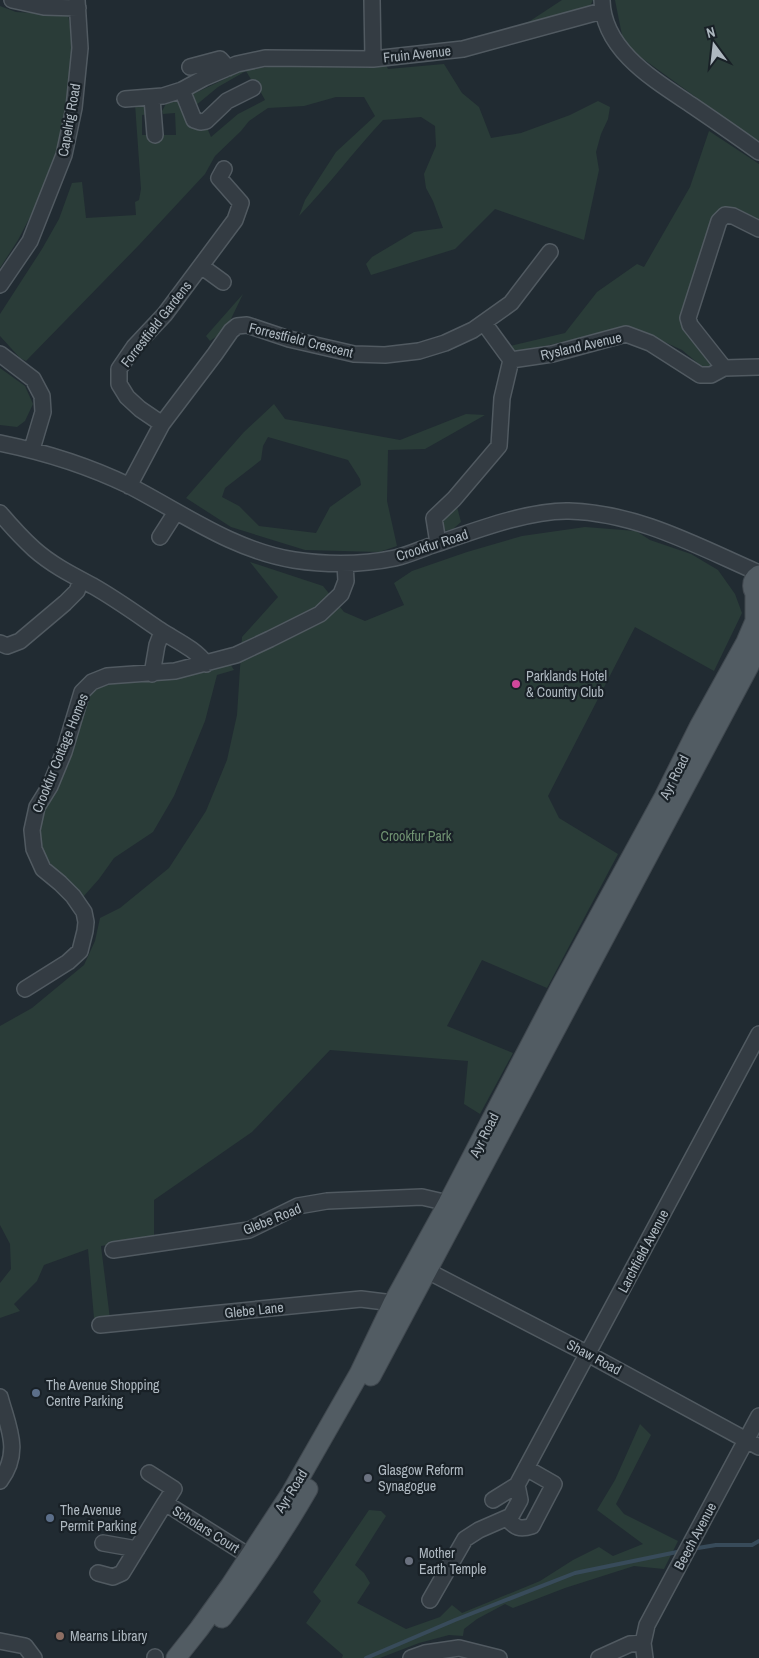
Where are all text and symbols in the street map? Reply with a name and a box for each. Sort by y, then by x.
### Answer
north arrow [689,20,739,70]
text: N [704,23,717,42]
street label: Fruin Avenue [382,41,452,67]
street label: Capelrig Road [54,82,84,158]
street label: Forrestfield Gardens [117,277,195,371]
street label: Forrestfield Crescent [247,318,355,362]
street label: Rysland Avenue [539,328,623,364]
street label: Crookfur Road [394,525,470,565]
place label: Parklands Hotel & Country Club [526,667,607,701]
marker: Parklands Hotel & Country Club [510,678,522,690]
street label: Crookfur Cottage Homes [28,691,92,815]
street label: Ayr Road [655,752,693,803]
park label: Crookfur Park [381,827,452,845]
street label: Ayr Road [465,1110,503,1161]
street label: Glebe Road [240,1199,304,1239]
street label: Larchfield Avenue [614,1206,672,1296]
street label: Glebe Lane [224,1298,284,1322]
street label: Shaw Road [564,1335,624,1379]
place label: The Avenue Shopping Centre Parking [46,1376,160,1410]
marker: The Avenue Shopping Centre Parking [30,1387,42,1399]
place label: Glasgow Reform Synagogue [378,1461,463,1495]
street label: Ayr Road [270,1466,311,1517]
marker: Glasgow Reform Synagogue [362,1472,374,1484]
street label: Beech Avenue [670,1499,720,1573]
place label: The Avenue Permit Parking [60,1501,137,1535]
street label: Scholars Court [169,1501,243,1557]
marker: The Avenue Permit Parking [44,1512,56,1524]
place label: Mother Earth Temple [419,1544,486,1578]
marker: Mother Earth Temple [403,1555,415,1567]
place label: Mearns Library [70,1627,147,1645]
marker: Mearns Library [54,1630,66,1642]

